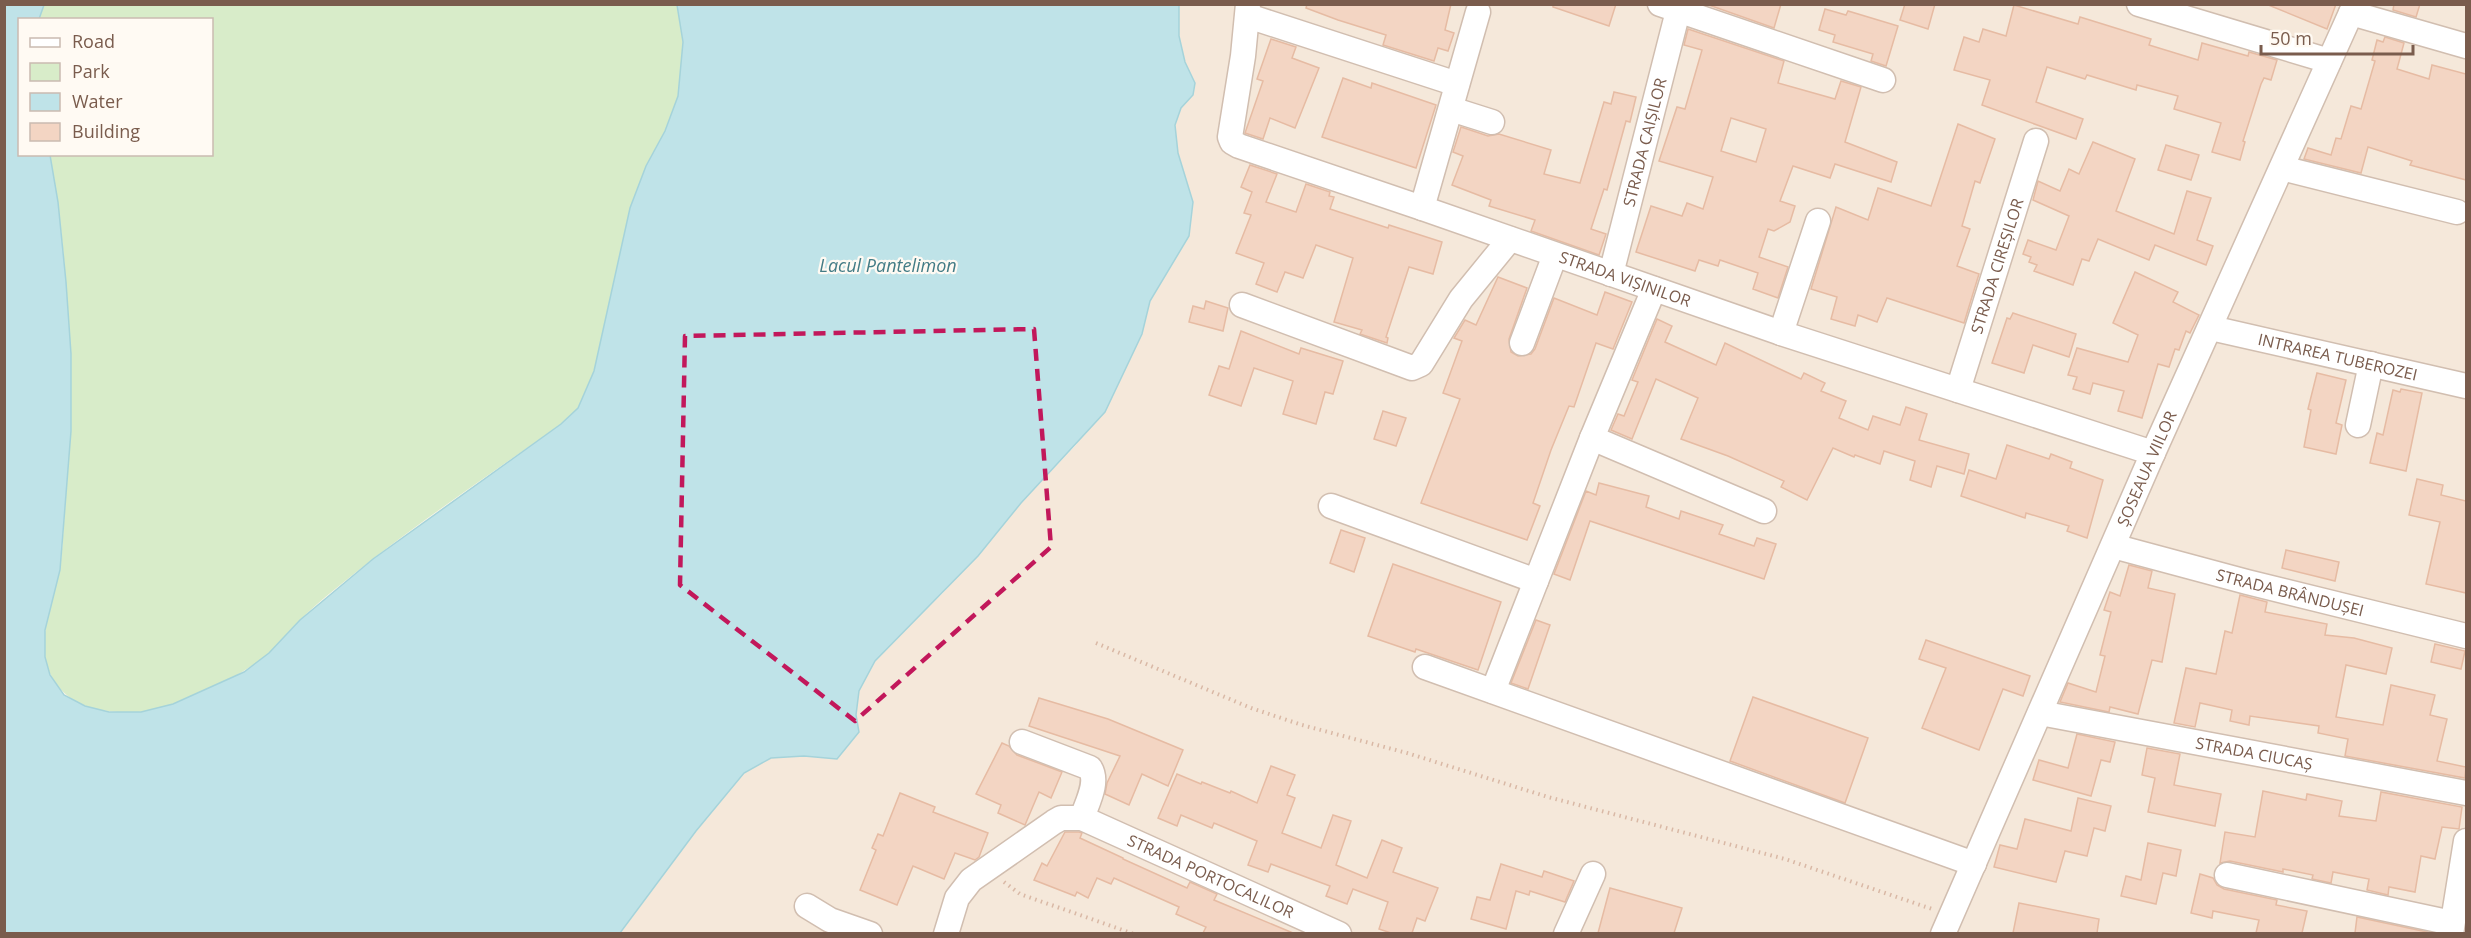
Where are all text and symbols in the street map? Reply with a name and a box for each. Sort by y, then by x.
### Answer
legend [18,18,213,156]
scale bar [2261,18,2412,56]
text: 50 m [2270,26,2312,50]
text: Road [72,29,115,53]
text: Park [72,59,110,83]
street label: STRADA CAIȘILOR [1618,75,1672,209]
text: Water [72,89,123,113]
text: Building [72,119,140,143]
street label: STRADA CIREȘILOR [1965,195,2028,336]
street label: STRADA VIȘINILOR [1556,246,1694,312]
water label: Lacul Pantelimon [819,253,957,277]
street label: INTRAREA TUBEROZEI [2256,328,2420,386]
street label: ȘOSEAUA VIILOR [2111,407,2182,530]
street label: STRADA BRÂNDUȘEI [2214,563,2366,621]
street label: STRADA CIUCAȘ [2194,731,2315,775]
street label: STRADA PORTOCALILOR [1124,829,1298,923]

